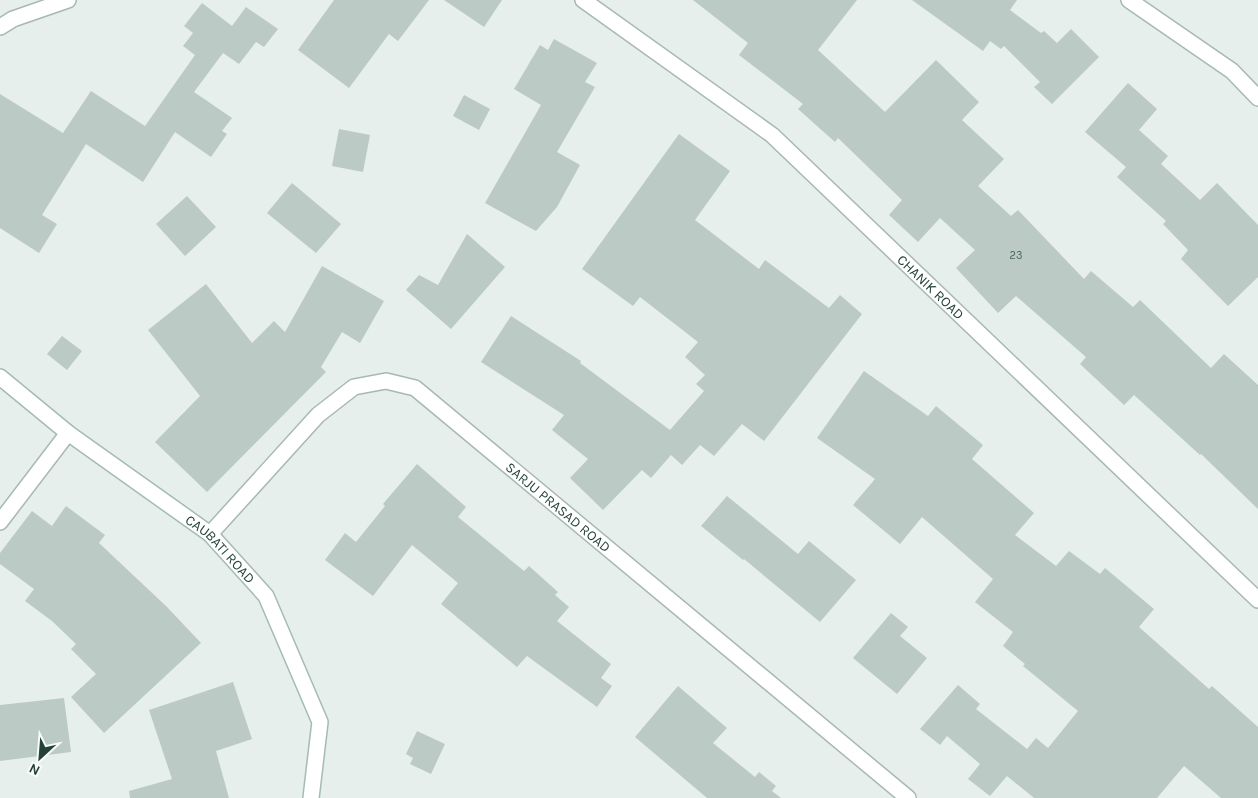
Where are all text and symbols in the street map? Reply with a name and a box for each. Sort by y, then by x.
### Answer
house number: 23 [1010,249,1022,262]
street label: CHANIK ROAD [894,251,968,323]
street label: SARJU PRASAD ROAD [502,459,614,556]
street label: CAUBATI ROAD [182,511,259,587]
north arrow [15,733,65,783]
text: N [26,759,43,779]

